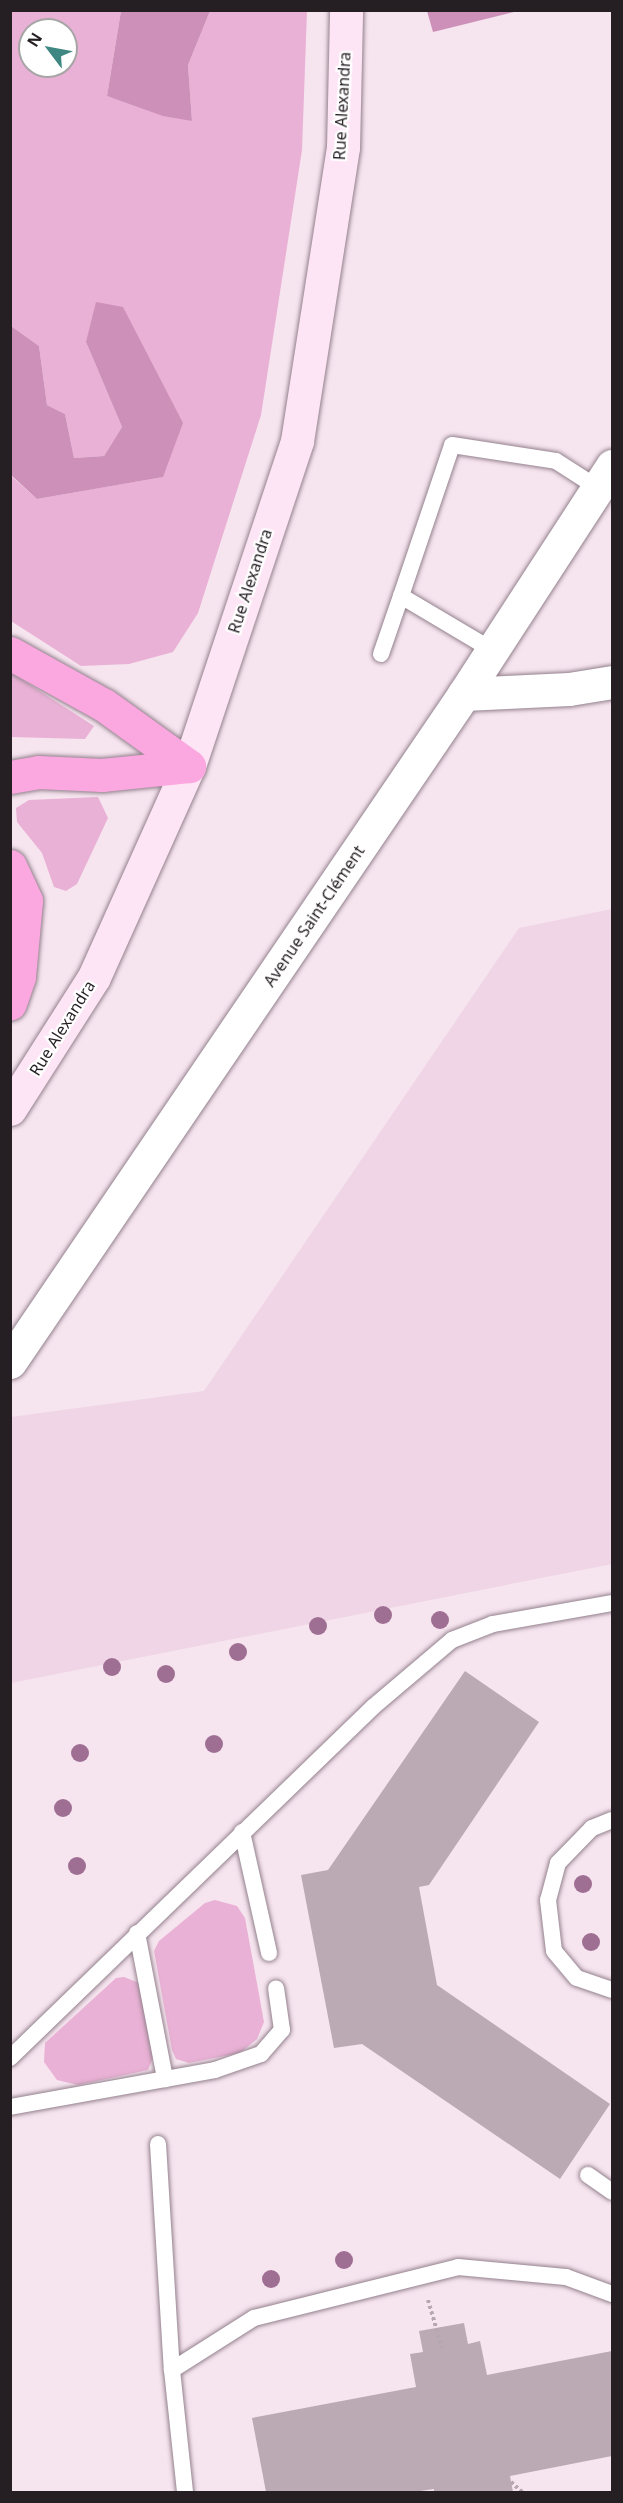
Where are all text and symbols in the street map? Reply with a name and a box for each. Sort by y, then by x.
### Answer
north arrow [18,18,78,78]
text: N [22,28,47,51]
street label: Rue Alexandra [330,51,354,161]
street label: Rue Alexandra [224,526,276,636]
street label: Avenue Saint-Clément [260,842,368,990]
street label: Rue Alexandra [25,977,99,1079]

